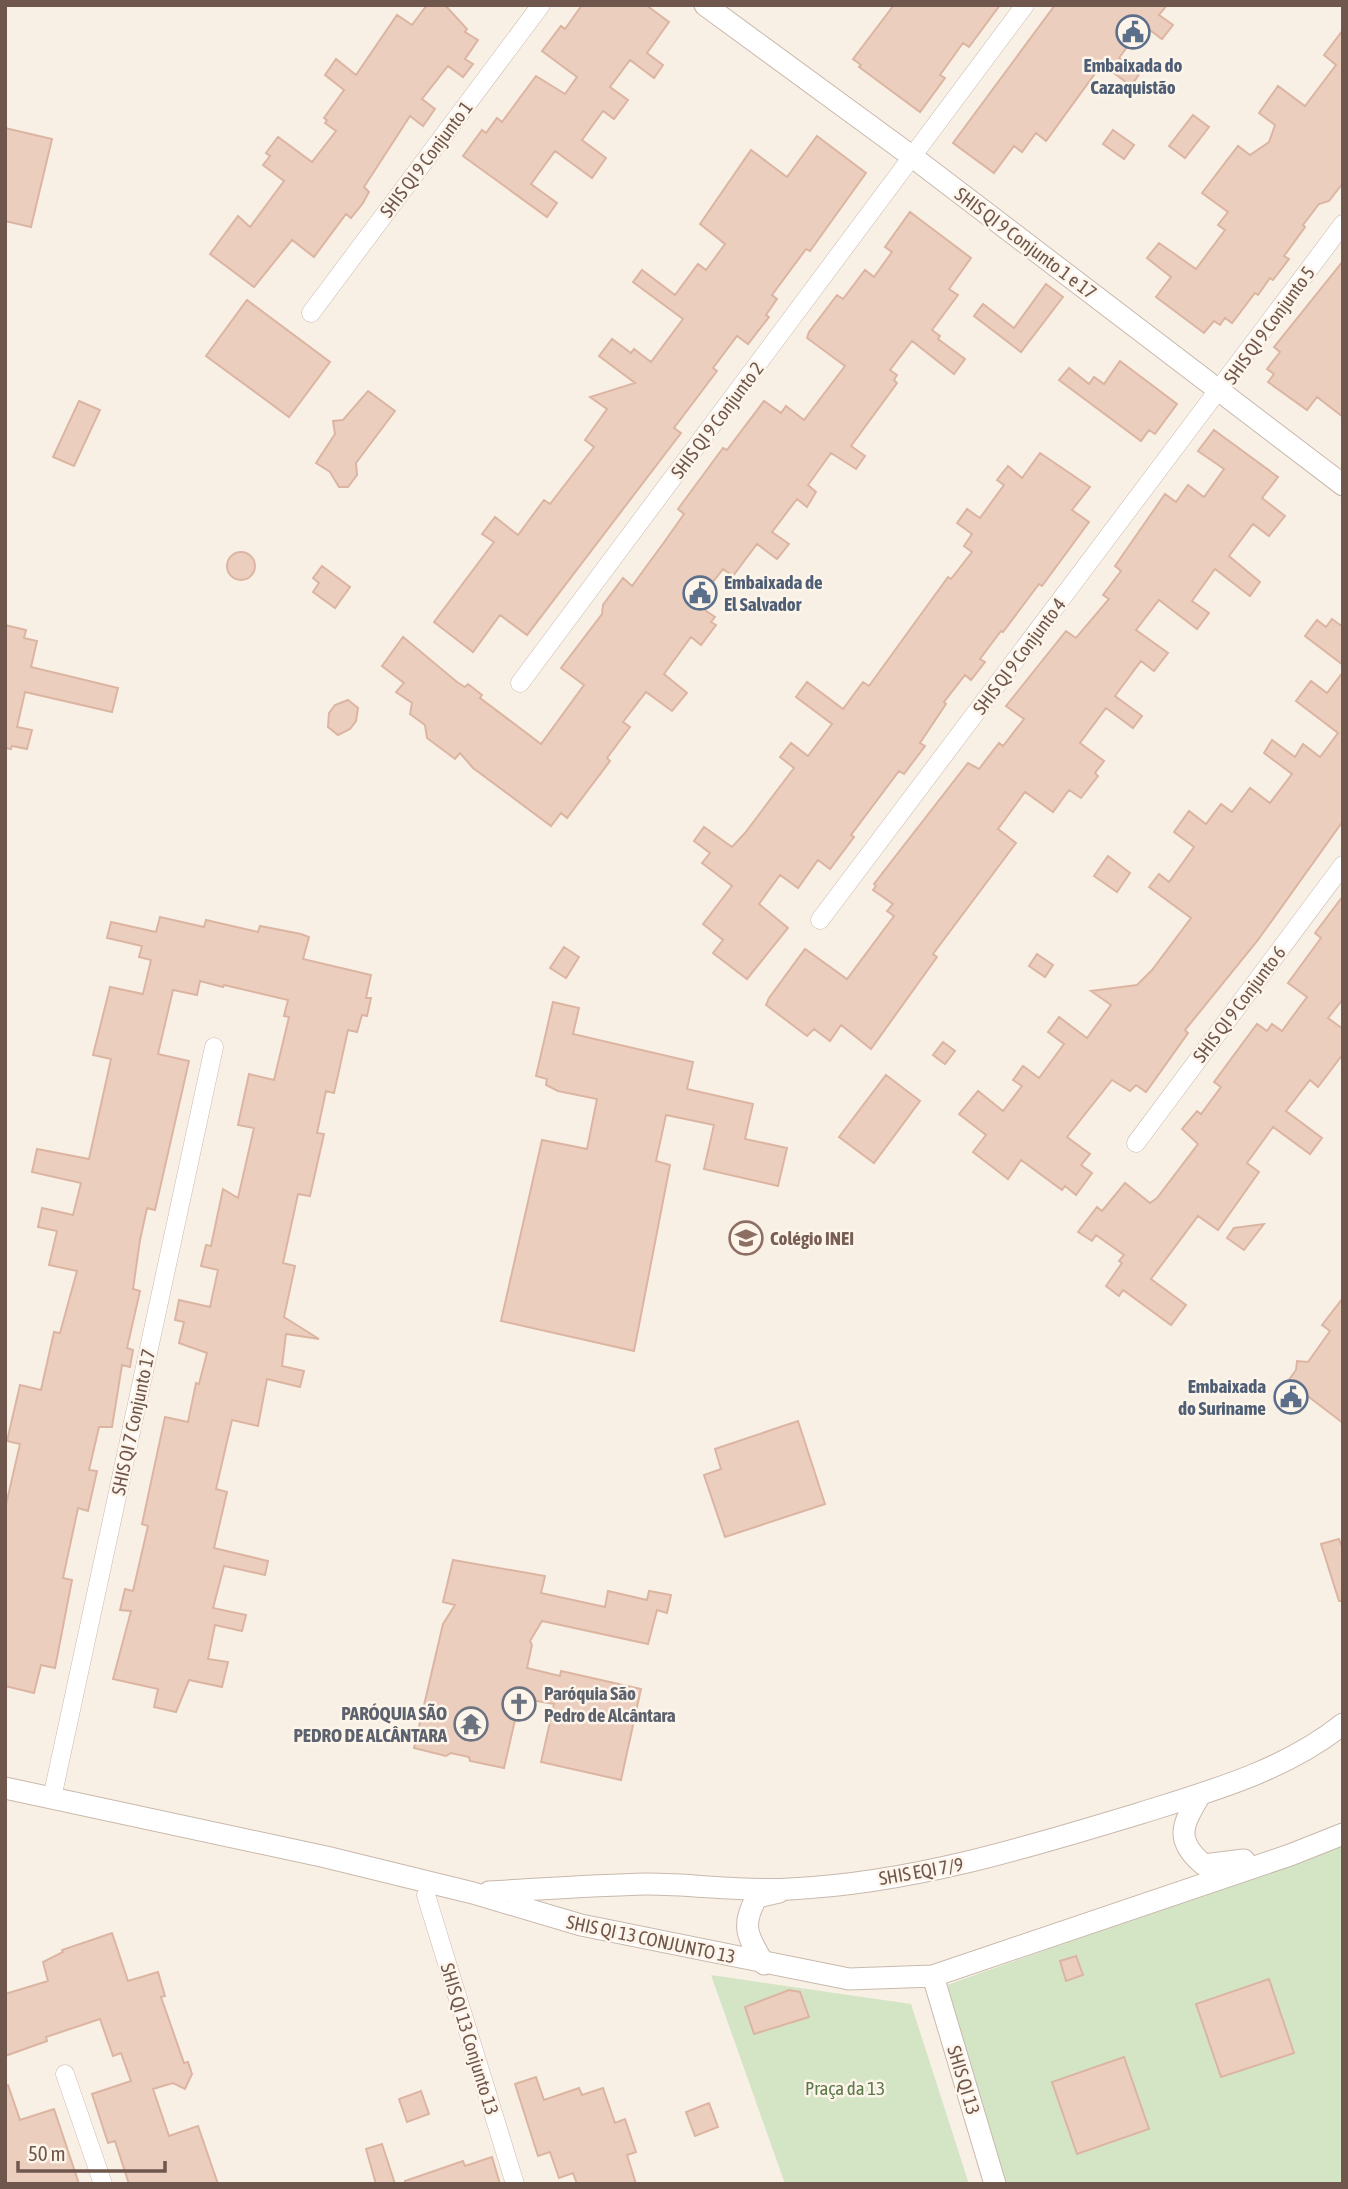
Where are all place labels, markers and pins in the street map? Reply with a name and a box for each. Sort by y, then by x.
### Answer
public building icon: Embaixada do Cazaquistão [1114,13,1152,51]
place label: Embaixada do Cazaquistão [1084,54,1183,98]
place label: Embaixada de El Salvador [724,571,823,615]
public building icon: Embaixada de El Salvador [681,574,719,612]
school or university icon: Colégio INEI [727,1219,765,1257]
place label: Colégio INEI [770,1227,854,1249]
place label: Embaixada do Suriname [1178,1375,1266,1419]
public building icon: Embaixada do Suriname [1272,1378,1310,1416]
place label: Paróquia São Pedro de Alcântara [544,1682,676,1726]
church icon: Paróquia São Pedro de Alcântara [500,1685,538,1723]
place label: PARÓQUIA SÃO PEDRO DE ALCÂNTARA [294,1702,448,1746]
temple icon: PARÓQUIA SÃO PEDRO DE ALCÂNTARA [452,1705,490,1743]

